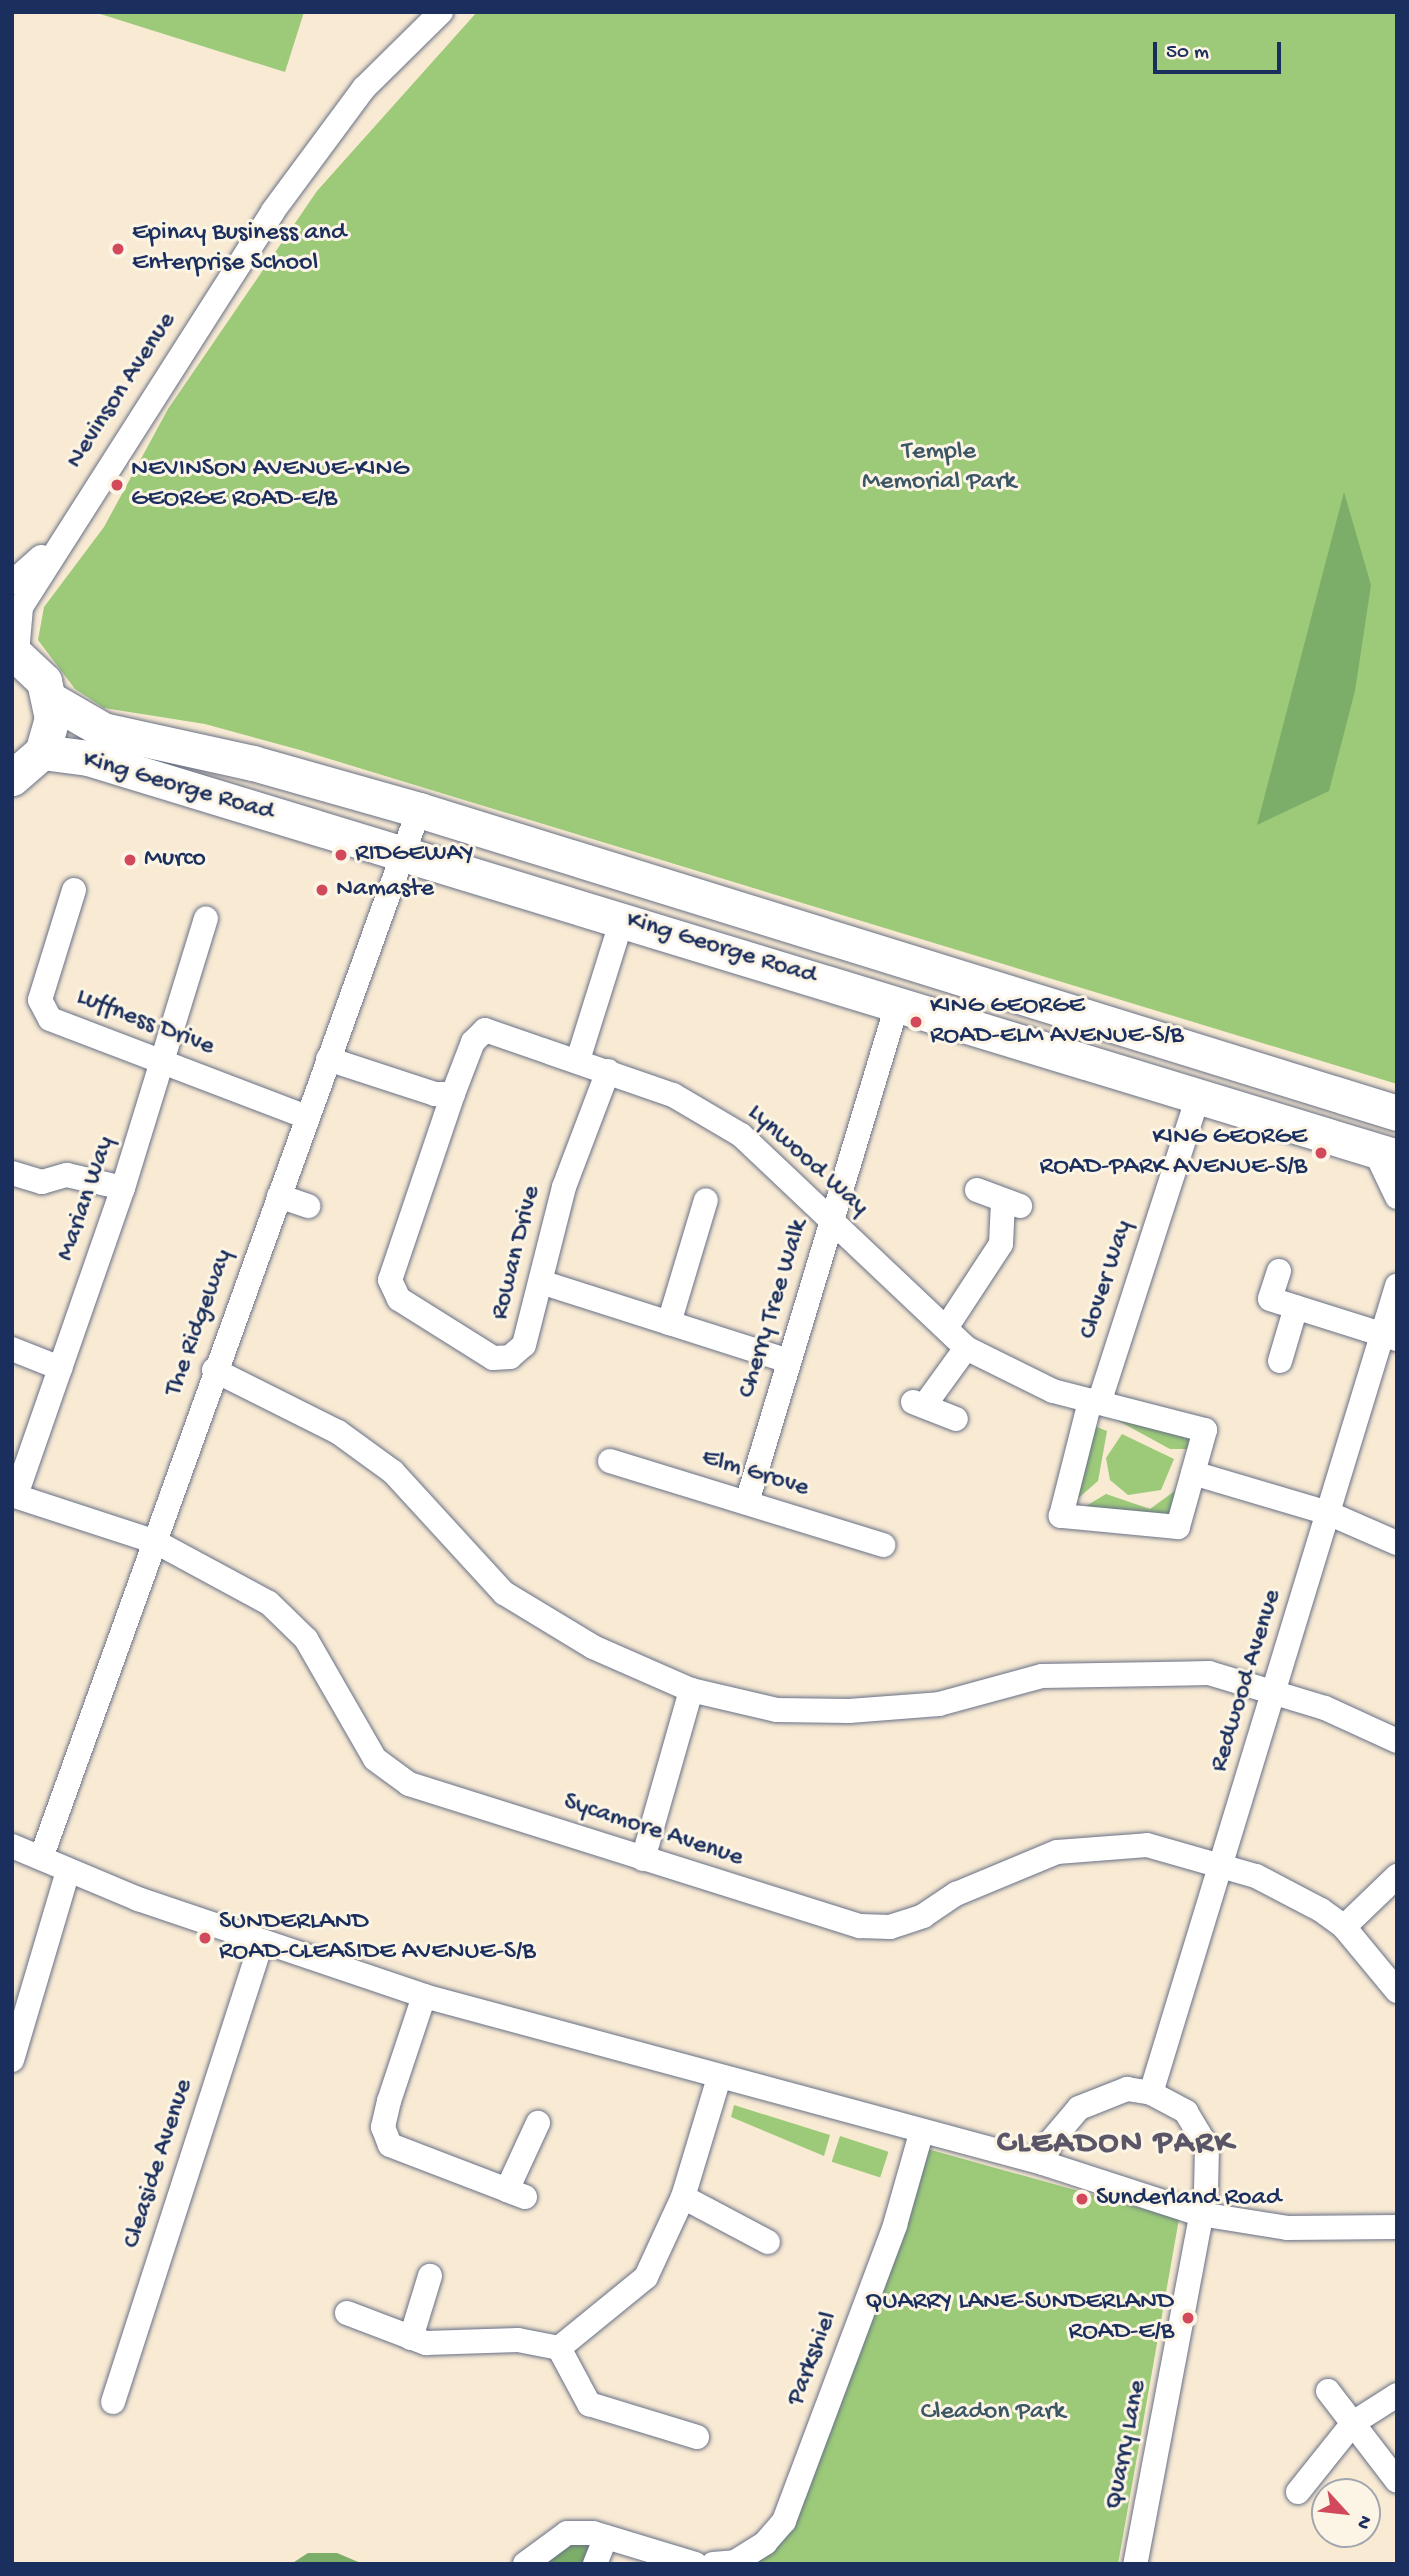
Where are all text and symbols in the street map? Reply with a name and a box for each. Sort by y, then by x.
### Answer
scale bar [1157,28,1285,72]
text: 50 m [1166,41,1209,66]
place label: Epinay Business and Enterprise School [132,218,346,280]
marker: Epinay Business and Enterprise School [110,241,126,257]
street label: Nevinson Avenue [60,307,184,475]
park label: Temple Memorial Park [862,437,1016,498]
place label: NEVINSON AVENUE-KING GEORGE ROAD-E/B [131,454,409,516]
marker: NEVINSON AVENUE-KING GEORGE ROAD-E/B [109,477,125,493]
street label: King George Road [79,745,277,829]
place label: RIDGEWAY [355,839,474,871]
place label: Murco [144,844,206,876]
marker: RIDGEWAY [333,847,349,863]
marker: Murco [122,852,138,868]
place label: Namaste [336,874,434,906]
marker: Namaste [314,882,330,898]
street label: King George Road [622,905,820,993]
street label: Luffness Drive [72,982,218,1064]
place label: KING GEORGE ROAD-ELM AVENUE-S/B [930,991,1184,1052]
marker: KING GEORGE ROAD-ELM AVENUE-S/B [908,1014,924,1030]
street label: Lynwood Way [740,1098,874,1224]
place label: KING GEORGE ROAD-PARK AVENUE-S/B [1040,1122,1307,1184]
street label: Marian Way [51,1133,123,1265]
marker: KING GEORGE ROAD-PARK AVENUE-S/B [1313,1145,1329,1161]
street label: Rowan Drive [485,1183,549,1323]
street label: Cherry Tree Walk [732,1216,816,1402]
street label: Clover Way [1073,1217,1141,1343]
street label: The Ridgeway [159,1245,241,1401]
street label: Elm Grove [698,1443,812,1505]
street label: Redwood Avenue [1204,1586,1290,1776]
street label: Sycamore Avenue [559,1787,747,1875]
place label: SUNDERLAND ROAD-CLEASIDE AVENUE-S/B [219,1907,535,1968]
marker: SUNDERLAND ROAD-CLEASIDE AVENUE-S/B [197,1930,213,1946]
street label: Cleaside Avenue [117,2076,201,2252]
district label: CLEADON PARK [999,2125,1233,2165]
place label: Sunderland Road [1096,2183,1281,2215]
marker: Sunderland Road [1074,2191,1090,2207]
place label: QUARRY LANE-SUNDERLAND ROAD-E/B [865,2287,1174,2348]
street label: Parkshiel [781,2308,845,2410]
marker: QUARRY LANE-SUNDERLAND ROAD-E/B [1180,2310,1196,2326]
street label: Quarry Lane [1099,2378,1155,2512]
park label: Cleadon Park [921,2397,1065,2429]
north arrow [1311,2478,1381,2548]
text: N [1350,2511,1376,2533]

